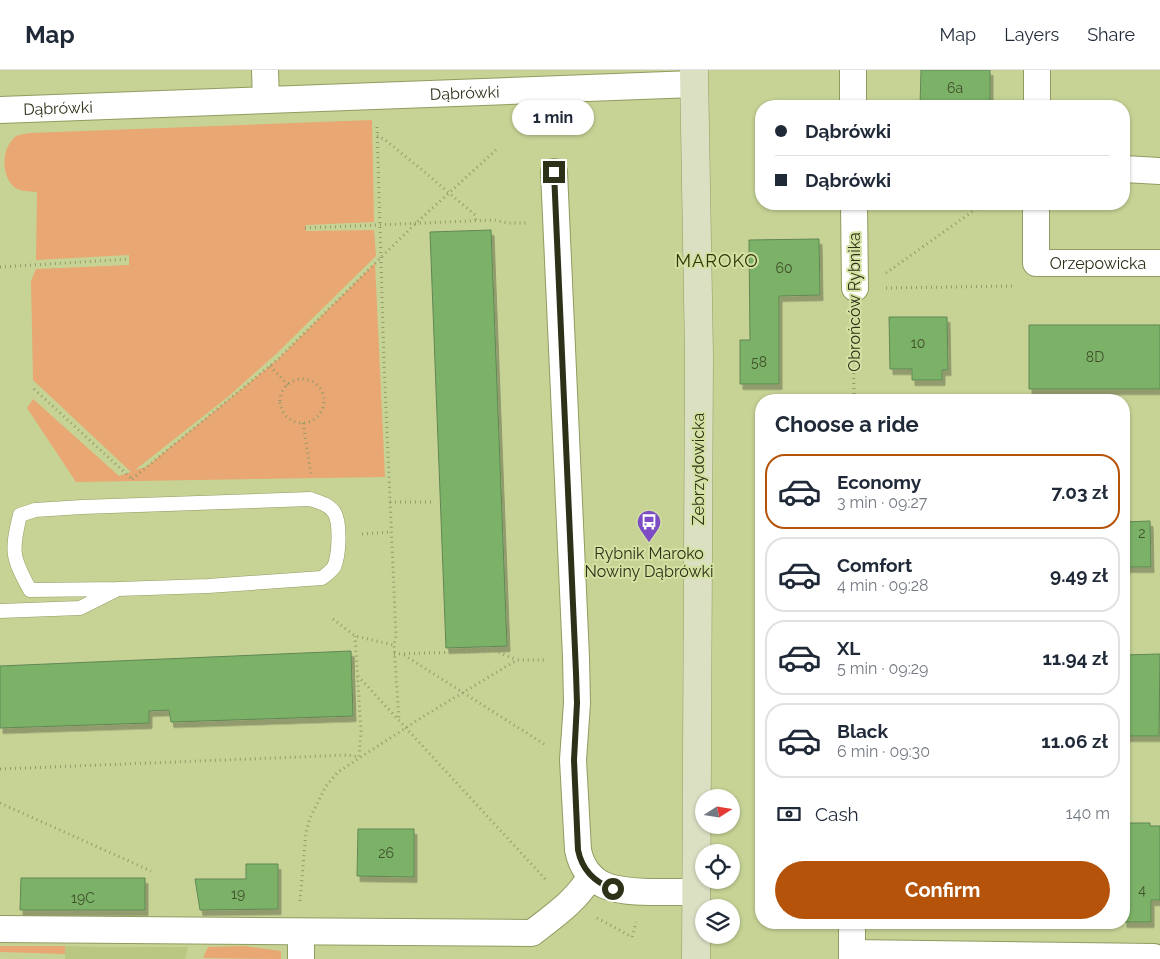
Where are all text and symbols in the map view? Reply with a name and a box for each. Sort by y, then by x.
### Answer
text: Map [25,20,75,49]
text: Map [940,24,976,45]
text: Layers [1004,24,1059,45]
text: Share [1087,24,1135,45]
house number: 6a [947,80,963,96]
street label: Dąbrówki [430,82,500,103]
street label: Dąbrówki [23,97,93,119]
callout: 1 min [513,99,595,134]
text: 1 min [533,108,573,127]
text: Dąbrówki [805,120,891,142]
route end [543,161,565,183]
text: Dąbrówki [805,169,891,191]
street label: Obrońców Rybnika [845,232,864,372]
district label: MAROKO [675,250,759,271]
street label: Orzepowicka [1050,254,1146,273]
house number: 60 [775,260,793,276]
house number: 10 [911,335,925,351]
house number: 8D [1086,349,1104,365]
house number: 58 [751,354,767,370]
text: Choose a ride [775,411,919,437]
street label: Zebrzydowicka [689,413,708,525]
icon: car [777,469,822,514]
text: Economy [837,471,921,493]
text: 7.03 zł [1051,481,1108,503]
text: 3 min · 09:27 [837,493,927,512]
bus stop icon: Rybnik Maroko Nowiny Dąbrówki [636,509,662,543]
house number: 2 [1138,525,1146,541]
place label: Rybnik Maroko Nowiny Dąbrówki [585,544,713,581]
icon: car [777,552,822,597]
text: Comfort [837,554,912,576]
text: 9.49 zł [1050,564,1108,586]
text: 4 min · 09:28 [837,576,929,595]
icon: car [777,635,822,680]
text: XL [837,637,860,659]
text: 11.94 zł [1042,647,1108,669]
text: 5 min · 09:29 [837,659,928,678]
icon: car [777,718,822,763]
text: Black [837,720,888,742]
text: 11.06 zł [1041,730,1108,752]
text: 6 min · 09:30 [837,742,930,761]
north arrow [695,789,740,834]
map controls [695,789,740,944]
icon: cash [775,800,803,828]
text: Cash [815,803,859,825]
text: 140 m [1066,804,1110,823]
button: locate [695,844,740,889]
house number: 26 [378,845,394,861]
button: Confirm [775,861,1110,919]
route start [602,878,624,900]
house number: 4 [1138,882,1146,898]
house number: 19 [231,886,245,902]
house number: 19C [71,890,95,906]
button: layers [695,899,740,944]

